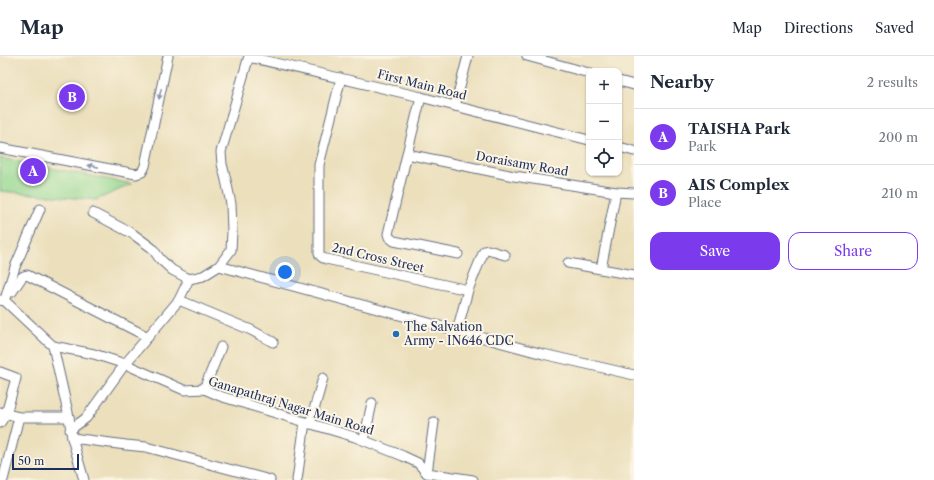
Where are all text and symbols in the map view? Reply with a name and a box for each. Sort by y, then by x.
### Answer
text: Map [20,16,64,39]
text: Map [732,19,762,37]
text: Directions [784,19,853,37]
text: Saved [875,19,914,37]
street label: First Main Road [376,66,469,103]
map controls [586,68,622,176]
button: + [586,68,622,104]
text: Nearby [650,72,714,92]
text: 2 results [867,74,918,90]
pin: B [59,82,85,112]
one-way arrow [156,88,162,100]
button: − [586,104,622,140]
text: TAISHA Park [688,119,790,138]
text: A [658,129,668,145]
text: 200 m [878,129,918,145]
text: Park [688,138,716,154]
button: locate [586,140,622,176]
street label: Doraisamy Road [475,148,570,179]
pin: A [20,156,46,186]
one-way arrow [87,163,99,169]
text: AIS Complex [688,175,789,194]
text: B [658,185,668,201]
text: 210 m [881,185,918,201]
text: Place [688,194,721,210]
button: Save [650,232,780,270]
button: Share [788,232,918,270]
street label: 2nd Cross Street [331,240,426,276]
your location [275,262,295,282]
place label: The Salvation Army - IN646 CDC [403,319,514,348]
marker: The Salvation Army - IN646 CDC [391,329,401,339]
street label: Ganapathraj Nagar Main Road [207,373,376,438]
scale bar [12,452,79,471]
text: 50 m [18,454,44,468]

